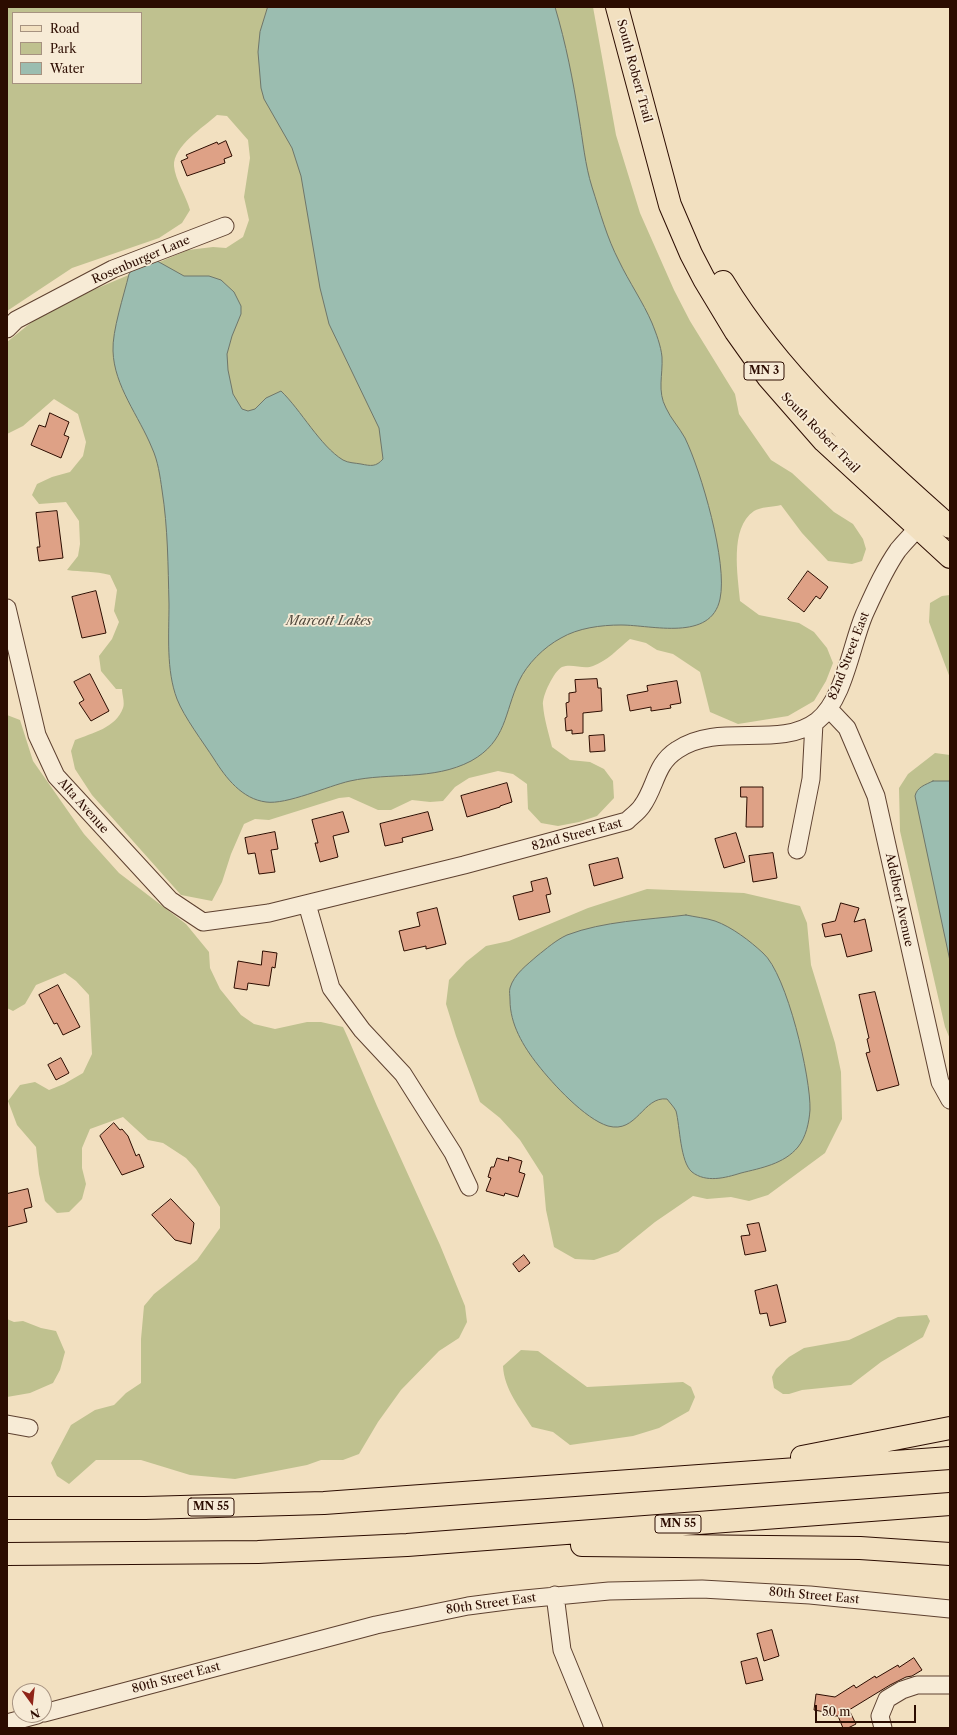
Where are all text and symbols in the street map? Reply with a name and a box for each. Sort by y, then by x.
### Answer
legend [12,12,142,84]
street label: South Robert Trail [613,18,655,124]
text: Road [50,21,80,36]
text: Park [50,41,76,56]
text: Water [50,61,84,76]
street label: Rosenburger Lane [90,233,192,287]
road number: MN 3 [744,362,784,380]
street label: South Robert Trail [778,390,862,476]
street label: 82nd Street East [826,610,872,702]
water label: Marcott Lakes [286,613,372,629]
street label: Alta Avenue [55,776,111,836]
street label: 82nd Street East [530,816,624,854]
street label: Adelbert Avenue [882,852,916,948]
road number: MN 55 [188,1498,234,1516]
road number: MN 55 [655,1515,701,1533]
street label: 80th Street East [768,1585,860,1607]
street label: 80th Street East [445,1591,537,1617]
street label: 80th Street East [130,1659,222,1697]
north arrow [12,1683,52,1723]
scale bar [817,1697,918,1723]
text: 50 m [822,1704,851,1719]
text: N [28,1706,41,1722]

